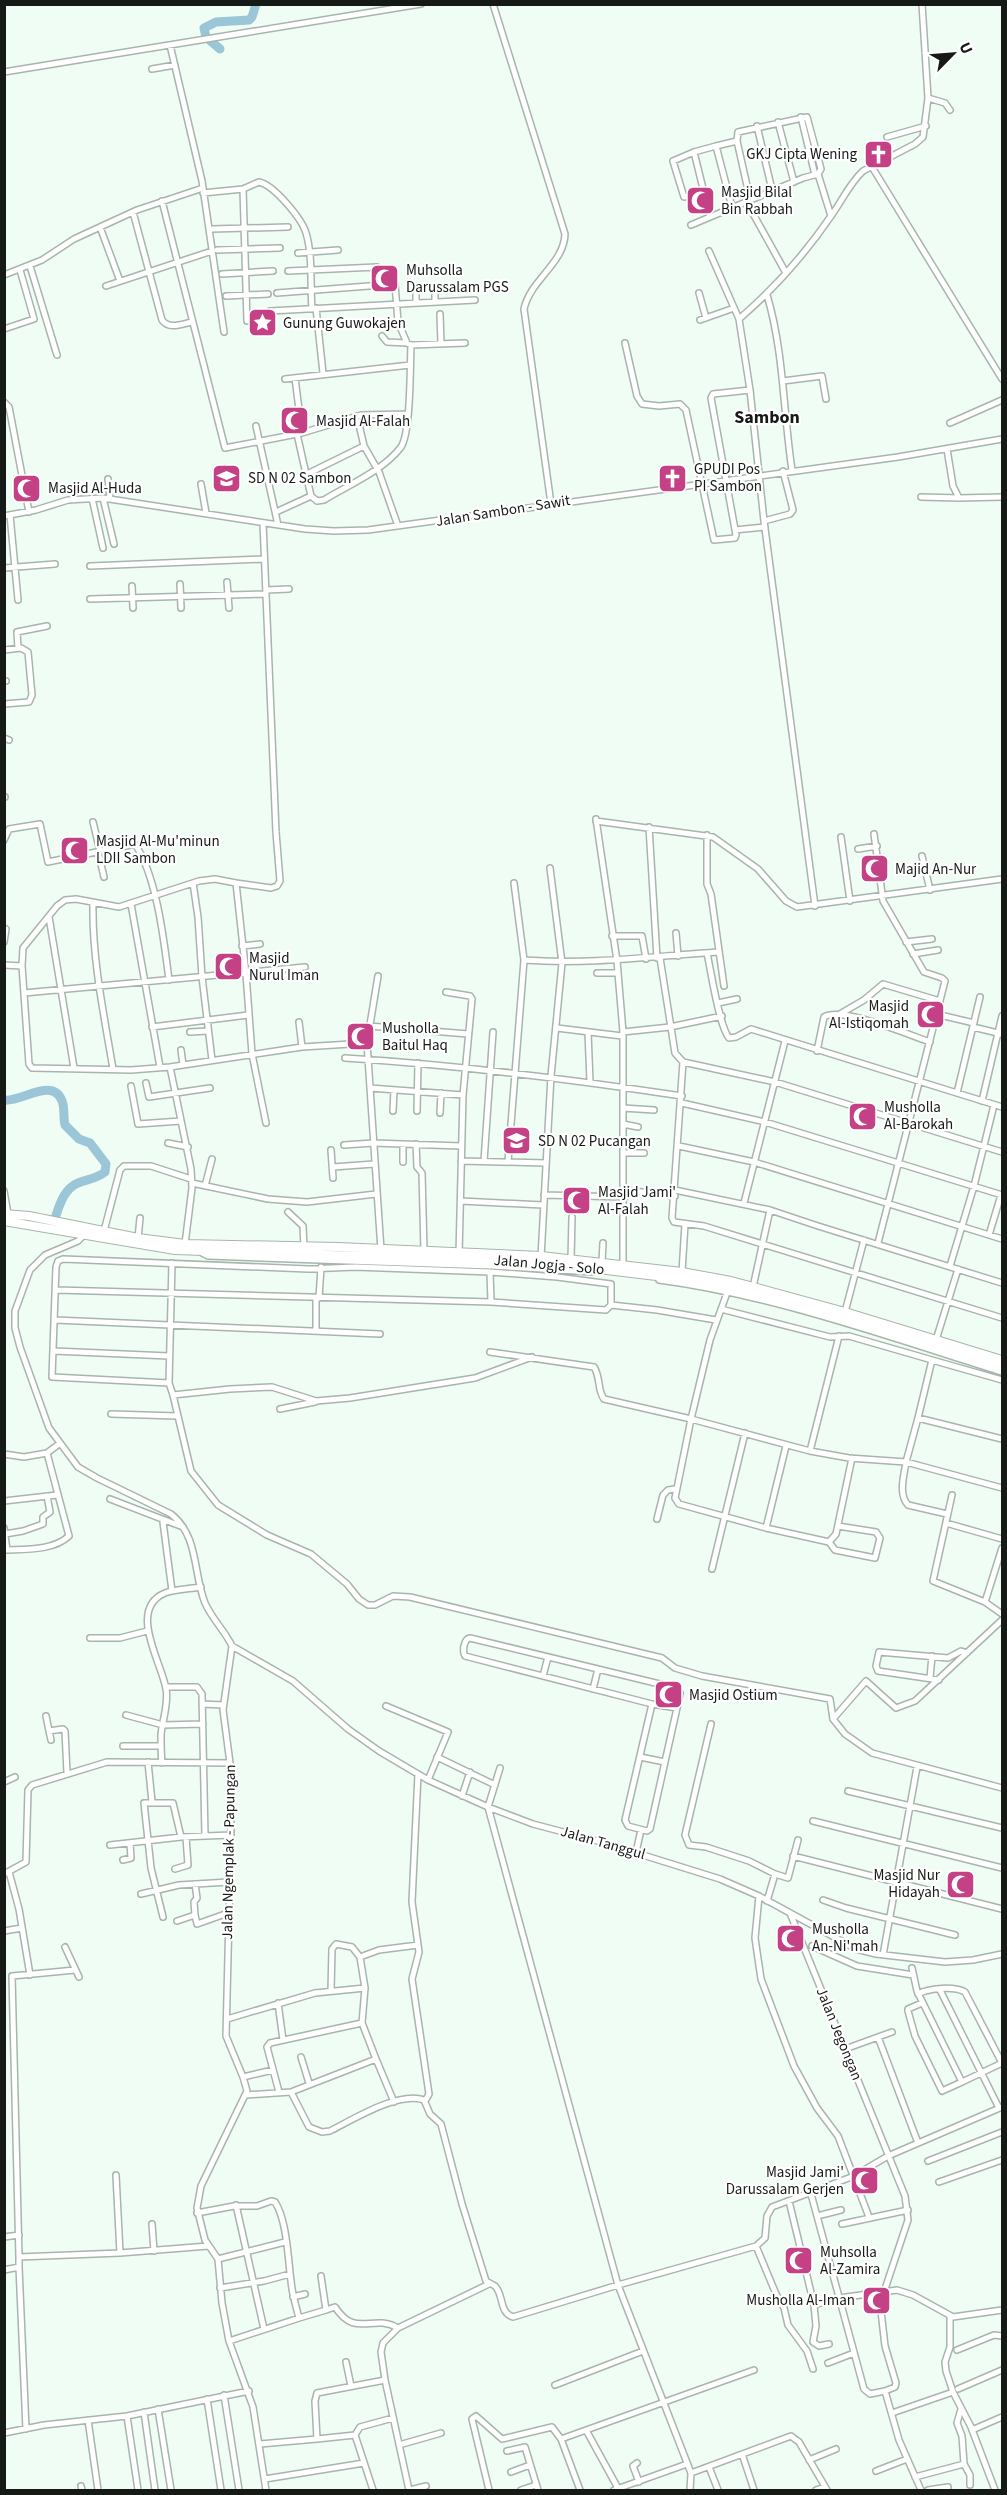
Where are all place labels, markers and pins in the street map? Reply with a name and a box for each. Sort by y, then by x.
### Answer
church icon: GKJ Cipta Wening [862,138,894,170]
place label: GKJ Cipta Wening [746,144,857,165]
place label: Masjid Bilal Bin Rabbah [721,182,793,220]
mosque icon: Masjid Bilal Bin Rabbah [684,185,716,217]
place label: Muhsolla Darussalam PGS [406,260,509,298]
mosque icon: Muhsolla Darussalam PGS [369,263,401,295]
place icon: Gunung Guwokajen [246,307,278,339]
place label: Gunung Guwokajen [283,313,406,334]
mosque icon: Masjid Al-Falah [279,405,311,437]
place label: Masjid Al-Falah [316,411,410,432]
place label: GPUDI Pos PI Sambon [694,459,762,497]
school or university icon: SD N 02 Sambon [211,462,243,494]
church icon: GPUDI Pos PI Sambon [657,462,689,494]
place label: SD N 02 Sambon [248,468,352,489]
mosque icon: Masjid Al-Huda [11,472,43,504]
place label: Masjid Al-Huda [48,478,142,499]
place label: Masjid Al-Mu'minun LDII Sambon [96,831,220,869]
mosque icon: Masjid Al-Mu'minun LDII Sambon [59,834,91,866]
mosque icon: Majid An-Nur [858,853,890,885]
place label: Majid An-Nur [895,859,977,880]
place label: Masjid Nurul Iman [249,948,319,986]
mosque icon: Masjid Nurul Iman [212,951,244,983]
place label: Masjid Al-Istiqomah [829,996,909,1034]
mosque icon: Masjid Al-Istiqomah [914,999,946,1031]
place label: Musholla Baitul Haq [382,1018,448,1056]
mosque icon: Musholla Baitul Haq [345,1021,377,1053]
place label: Musholla Al-Barokah [884,1097,953,1135]
mosque icon: Musholla Al-Barokah [847,1100,879,1132]
school or university icon: SD N 02 Pucangan [501,1125,533,1157]
place label: SD N 02 Pucangan [538,1131,651,1152]
place label: Masjid Jami' Al-Falah [598,1182,676,1220]
mosque icon: Masjid Jami' Al-Falah [561,1185,593,1217]
mosque icon: Masjid Ostium [652,1679,684,1711]
place label: Masjid Ostium [689,1685,778,1706]
place label: Masjid Nur Hidayah [873,1865,941,1903]
mosque icon: Masjid Nur Hidayah [945,1868,977,1900]
place label: Musholla An-Ni'mah [812,1919,878,1957]
mosque icon: Musholla An-Ni'mah [775,1922,807,1954]
place label: Masjid Jami' Darussalam Gerjen [726,2162,844,2200]
mosque icon: Masjid Jami' Darussalam Gerjen [849,2165,881,2197]
place label: Muhsolla Al-Zamira [820,2242,880,2280]
mosque icon: Muhsolla Al-Zamira [783,2245,815,2277]
mosque icon: Musholla Al-Iman [860,2284,892,2316]
place label: Musholla Al-Iman [746,2290,855,2311]

